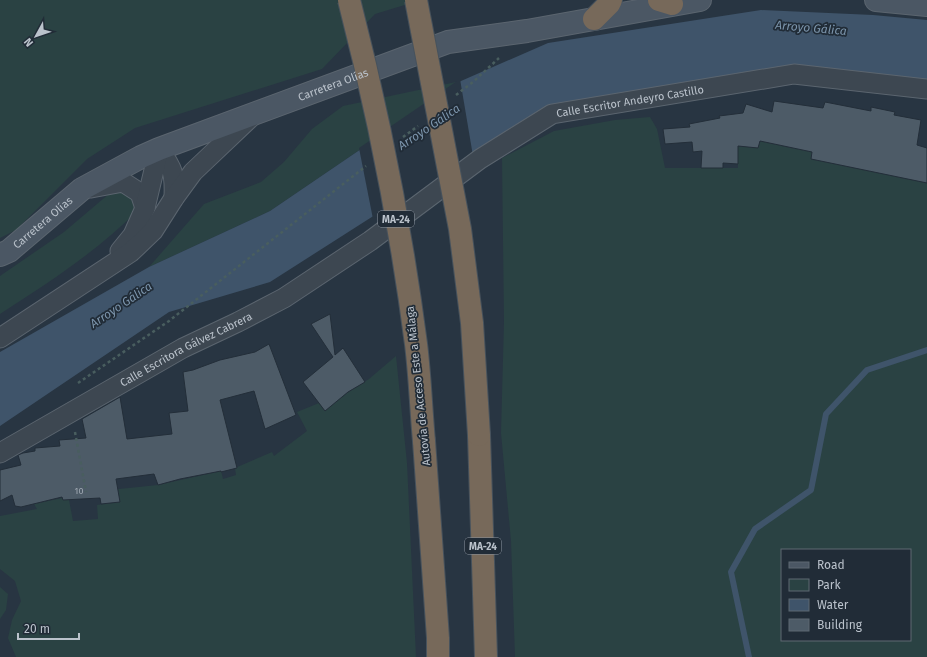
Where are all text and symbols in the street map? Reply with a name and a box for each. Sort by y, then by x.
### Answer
north arrow [16,16,56,56]
water label: Arroyo Gálica [774,18,847,38]
text: N [21,35,36,49]
street label: Carretera Olías [296,66,370,104]
street label: Calle Escritor Andeyro Castillo [555,83,705,120]
water label: Arroyo Gálica [395,101,463,153]
street label: Carretera Olías [11,194,75,252]
road number: MA-24 [378,211,414,227]
water label: Arroyo Gálica [87,279,155,331]
street label: Autovía de Acceso Este a Málaga [404,306,433,466]
street label: Calle Escritora Gálvez Cabrera [118,310,254,390]
house number: 10 [75,486,83,496]
road number: MA-24 [465,538,501,554]
legend [781,549,911,641]
text: Road [817,558,845,572]
text: Park [817,578,841,592]
text: Water [817,598,849,612]
scale bar [18,615,79,641]
text: Building [817,618,863,632]
text: 20 m [24,622,50,636]

